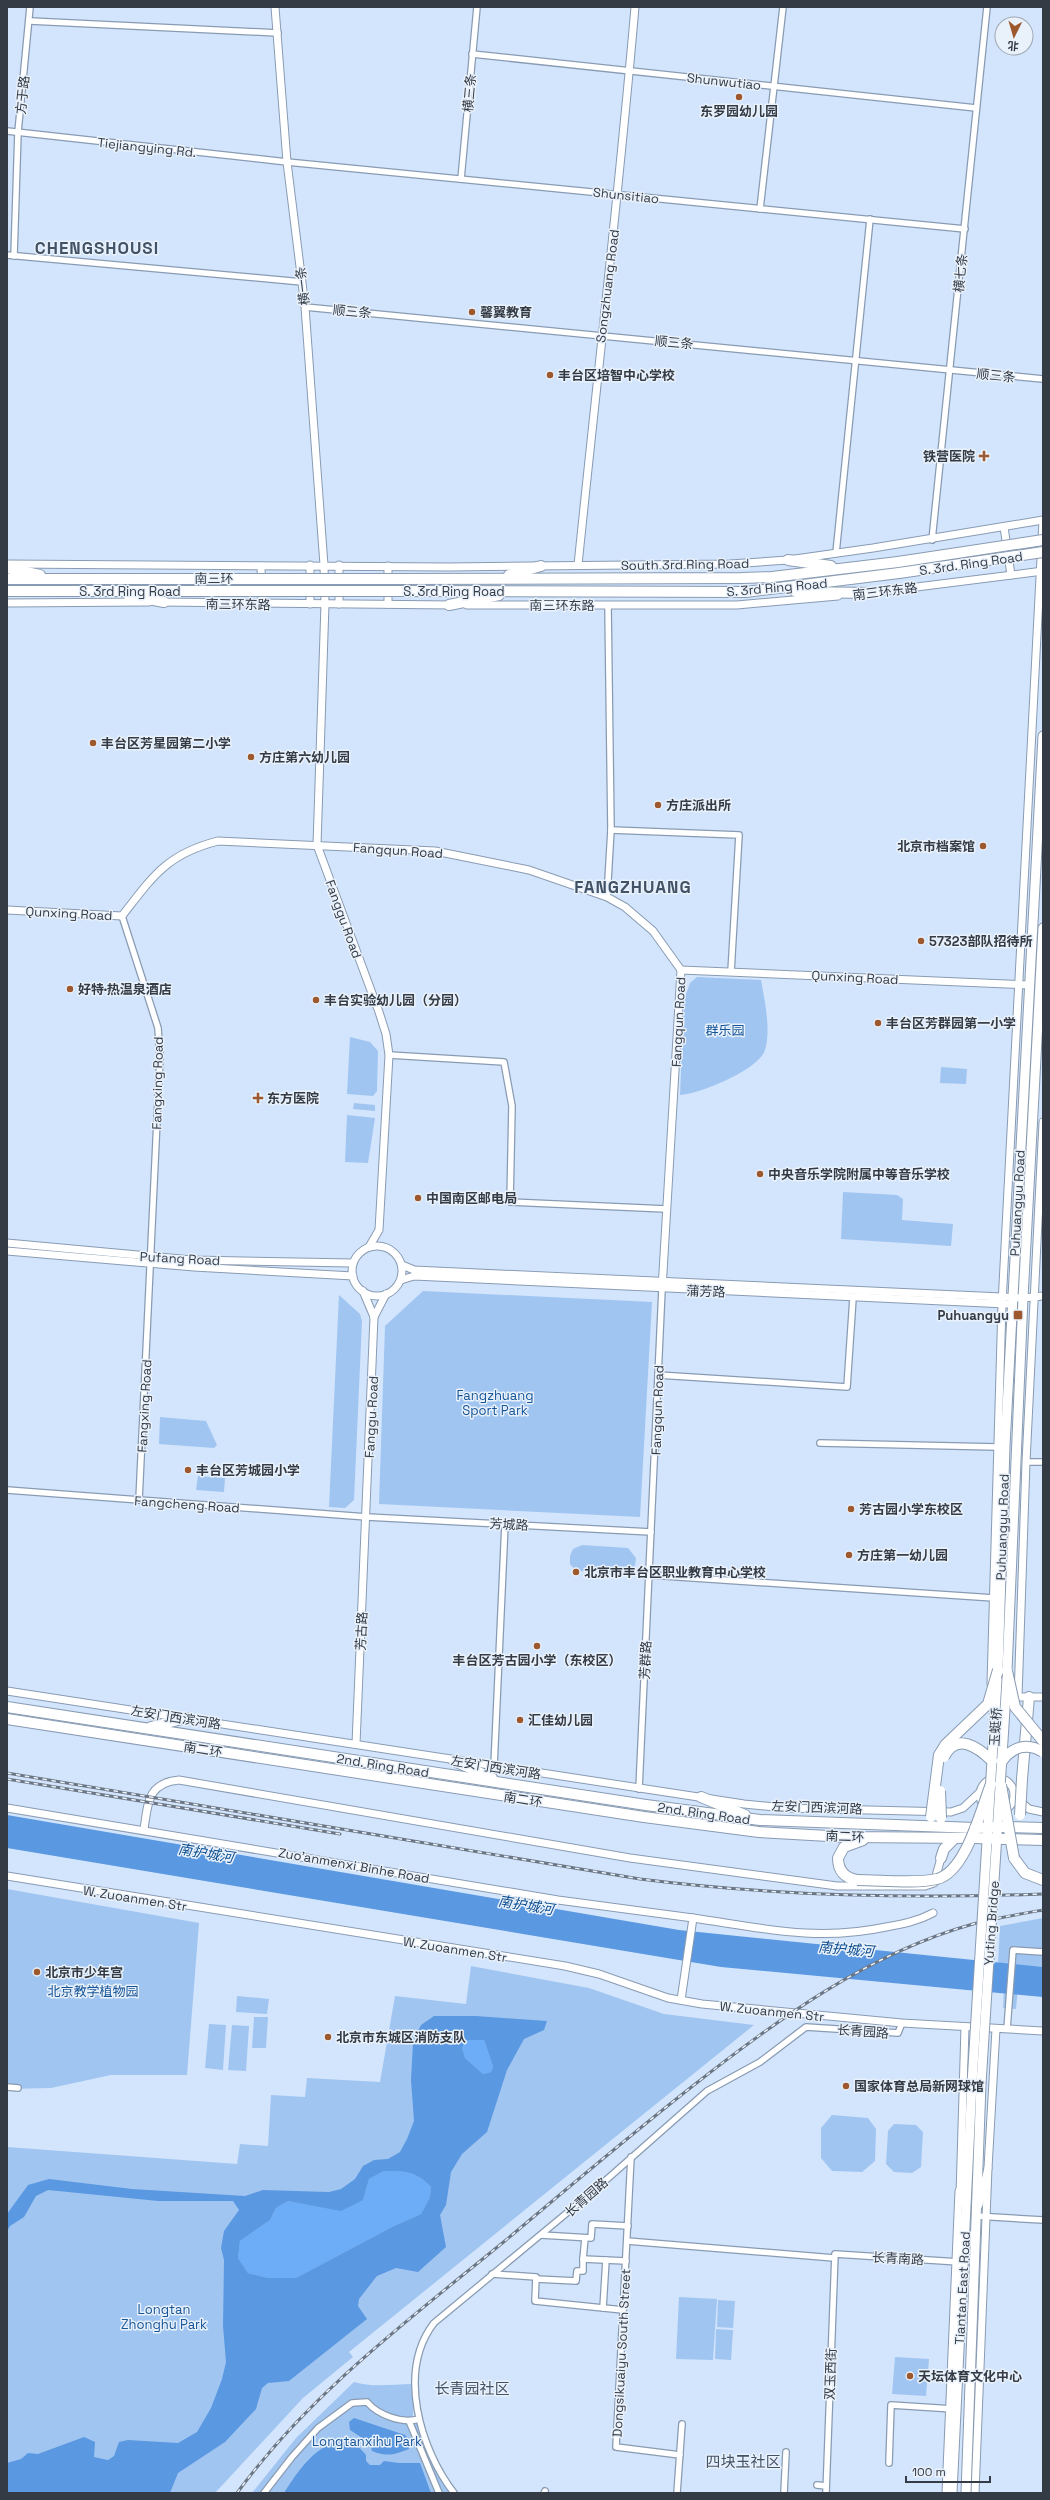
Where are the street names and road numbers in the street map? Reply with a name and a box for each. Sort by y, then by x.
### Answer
street label: Shunwutiao [686,69,762,94]
street label: 横三条 [459,73,480,113]
street label: 方于路 [12,75,33,115]
street label: Tiejiangying Rd. [97,134,197,161]
street label: Shunsitiao [592,184,660,207]
street label: Songzhuang Road [592,228,623,344]
street label: 横七条 [950,253,971,293]
street label: 横一条 [292,266,313,306]
street label: 顺三条 [332,301,372,322]
street label: 顺三条 [654,332,694,353]
street label: 顺三条 [976,365,1016,386]
street label: S. 3rd. Ring Road [918,548,1024,579]
street label: South 3rd Ring Road [621,555,749,574]
street label: 南三环 [194,570,234,587]
street label: S. 3rd Ring Road [726,575,828,600]
street label: 南三环东路 [852,579,918,604]
street label: S. 3rd Ring Road [79,583,181,600]
street label: S. 3rd Ring Road [403,583,505,600]
street label: 南三环东路 [205,595,271,614]
street label: 南三环东路 [529,597,595,614]
street label: Fangqun Road [352,839,444,862]
street label: Fanggu Road [321,878,366,961]
street label: Qunxing Road [25,903,113,924]
street label: Qunxing Road [811,967,899,988]
street label: Fangqun Road [668,977,689,1068]
street label: Fangxing Road [148,1036,167,1130]
street label: Puhuangyu Road [1006,1149,1029,1257]
street label: Pufang Road [139,1248,221,1269]
street label: 蒲芳路 [686,1282,726,1301]
street label: Fangxing Road [134,1359,155,1453]
street label: Fangqun Road [647,1365,668,1455]
street label: Fanggu Road [361,1375,382,1459]
street label: Puhuangyu Road [992,1473,1013,1581]
street label: Fangcheng Road [134,1492,240,1517]
street label: 芳城路 [489,1515,529,1534]
street label: 芳古路 [352,1611,371,1651]
street label: 芳群路 [636,1640,655,1680]
street label: 左安门西滨河路 [130,1702,222,1733]
street label: 玉蜓桥 [986,1707,1005,1747]
street label: 南二环 [182,1738,224,1761]
street label: 2nd. Ring Road [335,1750,430,1781]
street label: 左安门西滨河路 [450,1752,542,1783]
street label: 南二环 [502,1788,544,1811]
street label: 左安门西滨河路 [771,1797,863,1818]
street label: 2nd. Ring Road [657,1799,751,1828]
street label: 南二环 [825,1827,865,1846]
street label: Zuo'anmenxi Binhe Road [277,1844,431,1887]
street label: Yuting Bridge [980,1880,1003,1966]
street label: W. Zuoanmen Str [82,1882,188,1915]
street label: W. Zuoanmen Str [402,1933,508,1966]
street label: W. Zuoanmen Str [719,1998,825,2025]
street label: 长青园路 [836,2021,890,2042]
street label: 长青园路 [561,2174,612,2221]
street label: Tiantan East Road [951,2231,974,2345]
street label: 长青南路 [872,2249,924,2268]
street label: Dongsikuaiyu South Street [609,2268,634,2438]
street label: 双玉西街 [821,2348,840,2400]

